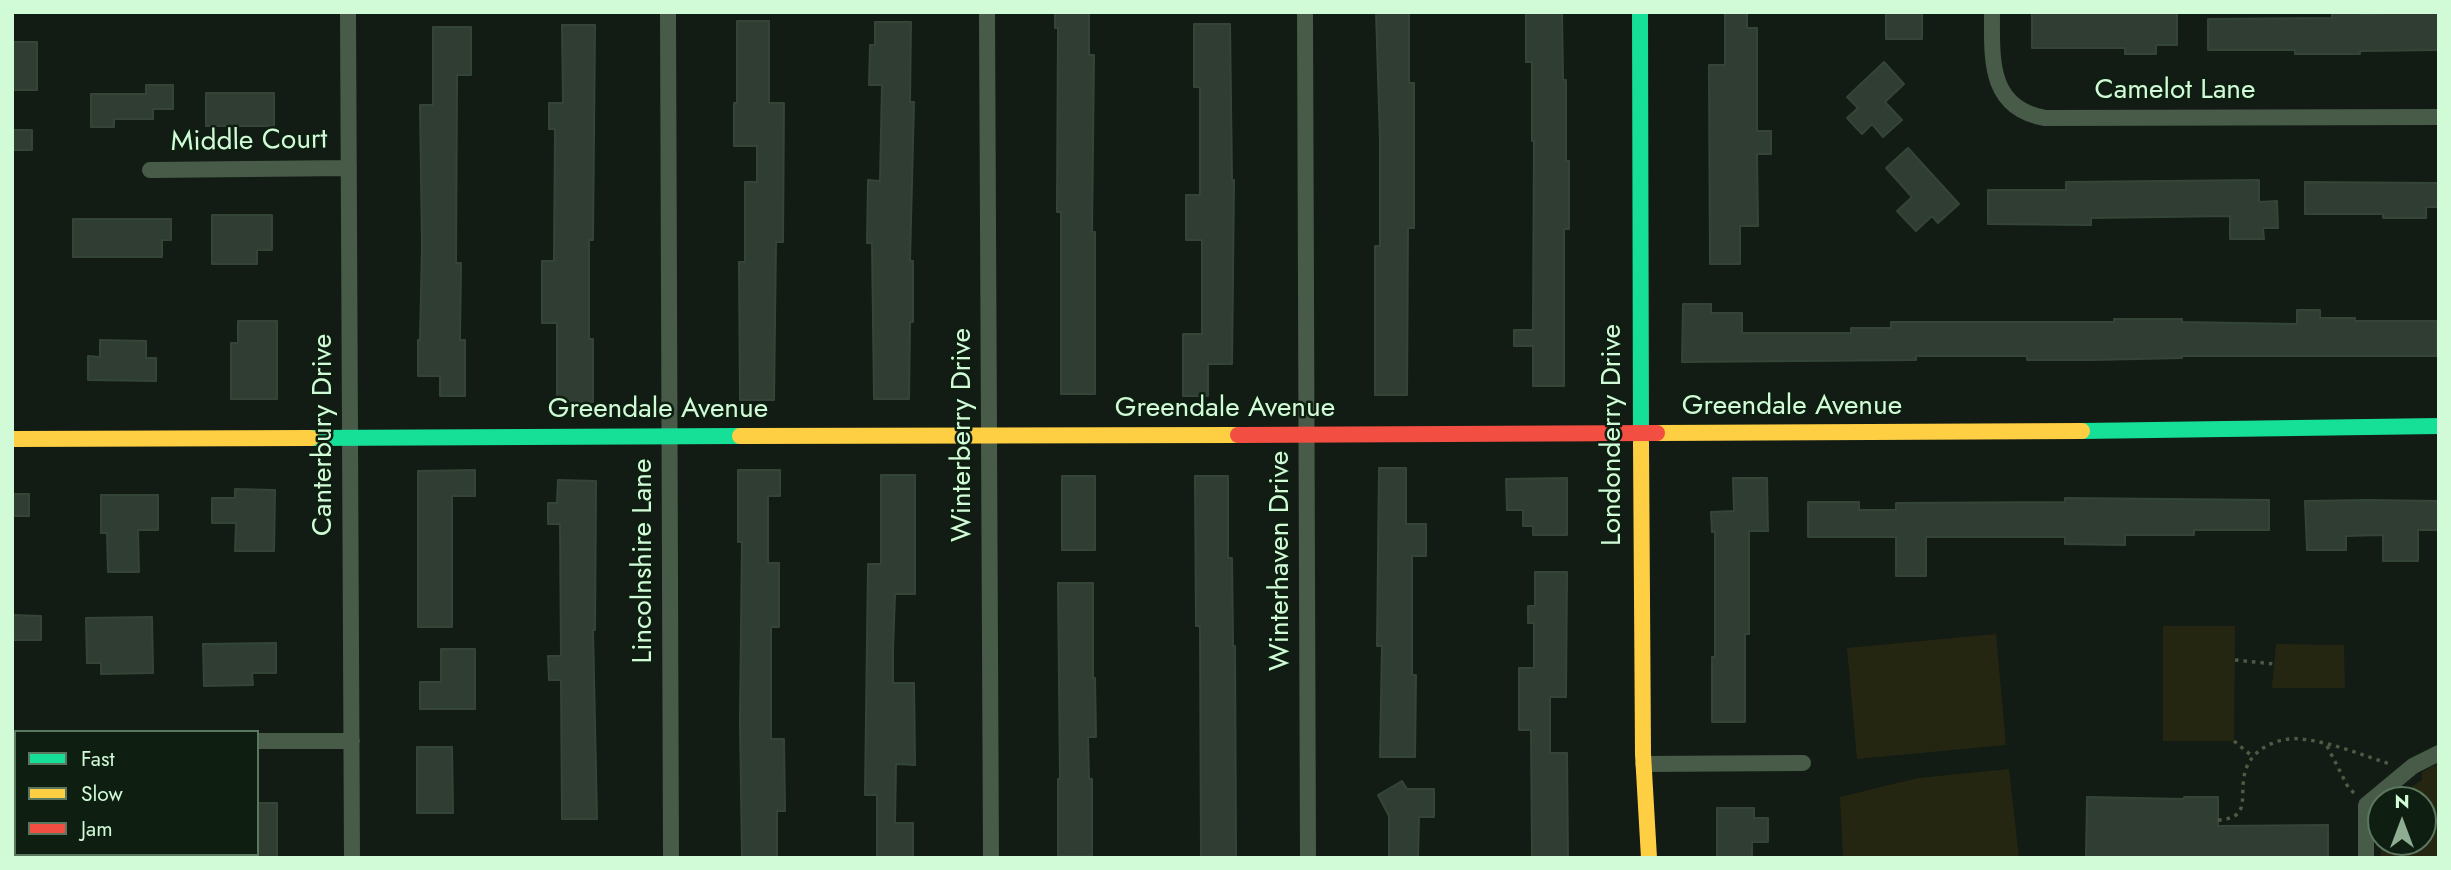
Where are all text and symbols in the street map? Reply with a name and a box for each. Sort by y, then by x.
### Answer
street label: Camelot Lane [2095,74,2255,108]
street label: Middle Court [170,124,328,160]
street label: Londonderry Drive [1596,324,1630,546]
street label: Winterberry Drive [946,328,980,542]
street label: Canterbury Drive [307,334,341,536]
street label: Greendale Avenue [1682,390,1902,424]
street label: Greendale Avenue [1115,392,1335,426]
street label: Greendale Avenue [548,393,768,427]
street label: Winterhaven Drive [1264,451,1298,671]
street label: Lincolnshire Lane [627,459,661,663]
legend [14,730,259,856]
text: Fast [81,744,114,774]
text: Slow [81,779,123,809]
north arrow [2367,786,2437,856]
text: N [2394,788,2410,815]
text: Jam [81,814,113,844]

